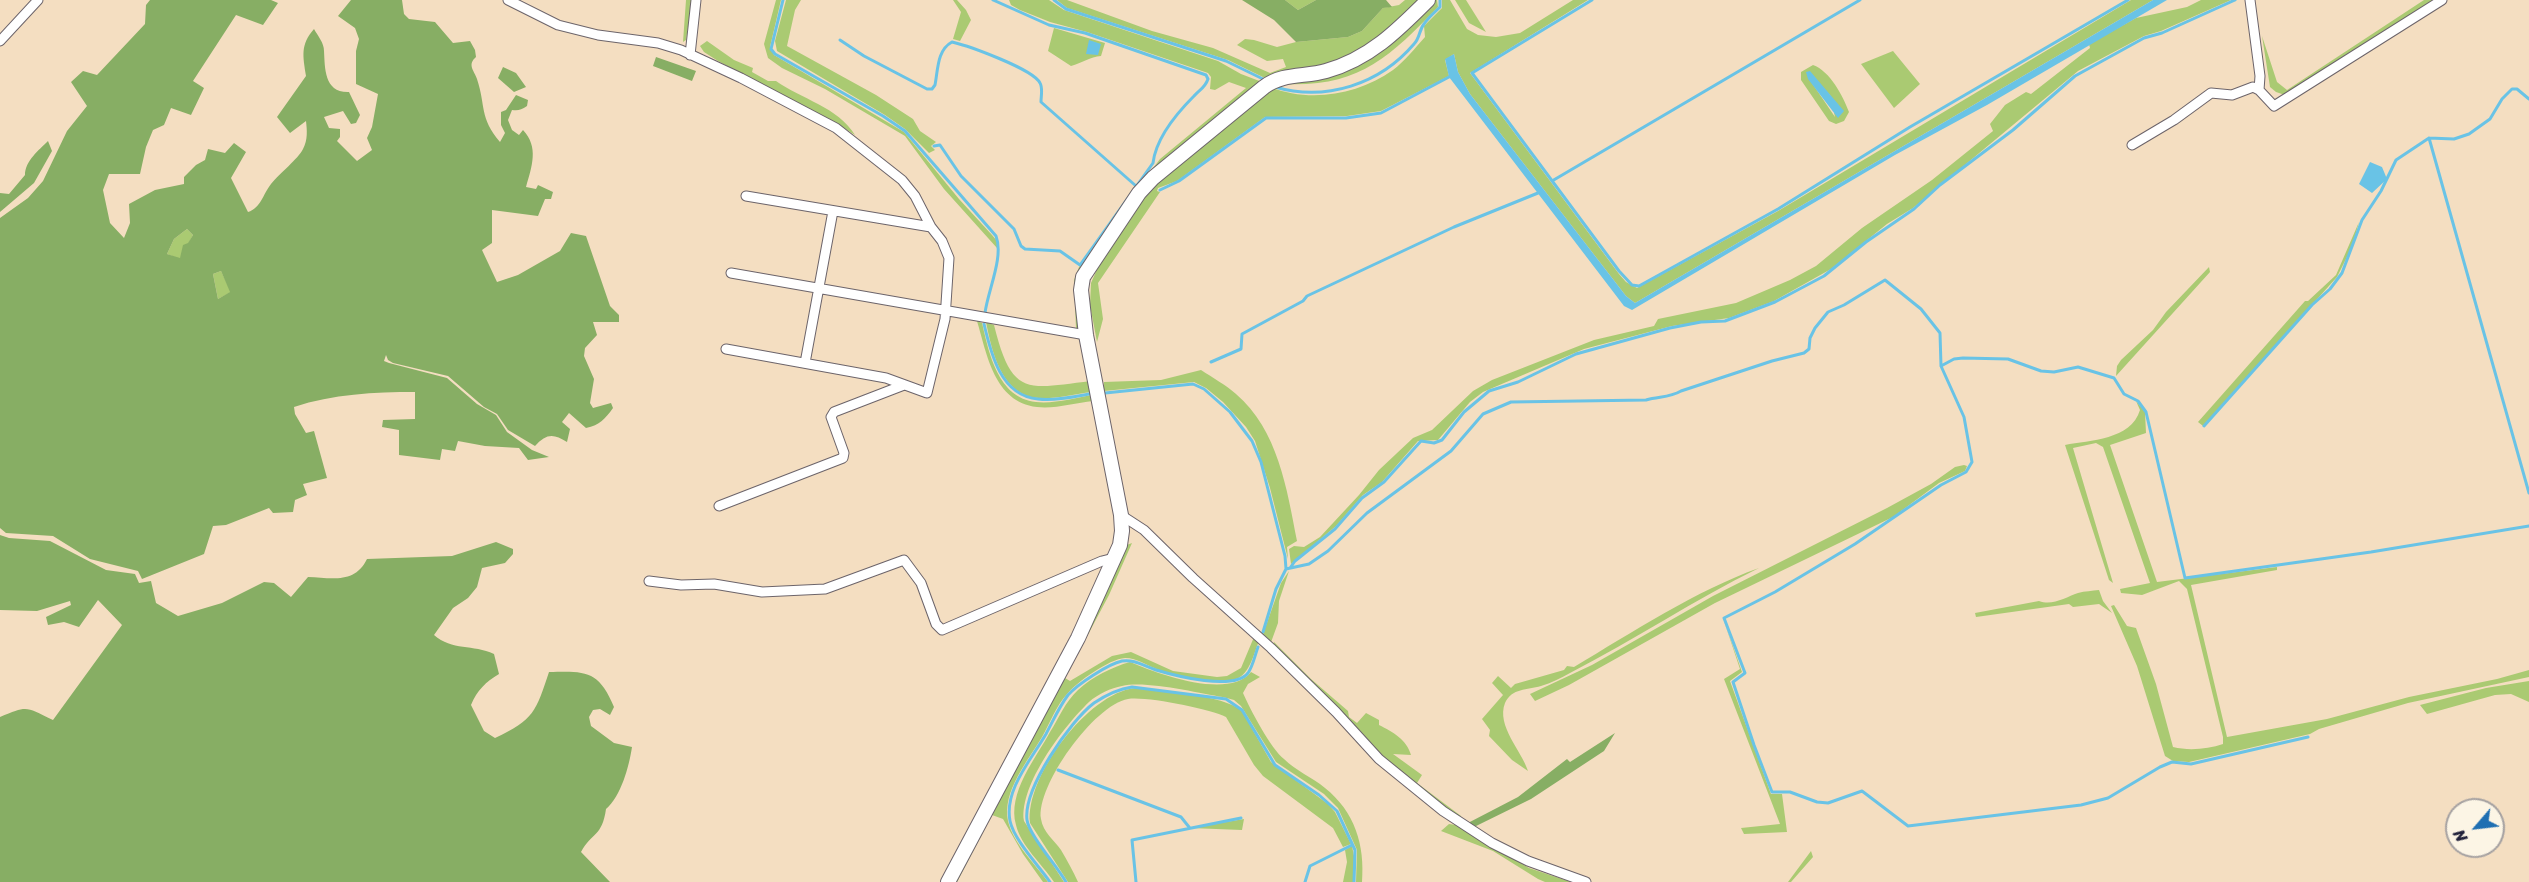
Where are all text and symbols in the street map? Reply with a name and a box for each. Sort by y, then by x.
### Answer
north arrow [2445,798,2505,858]
text: N [2445,824,2476,847]

